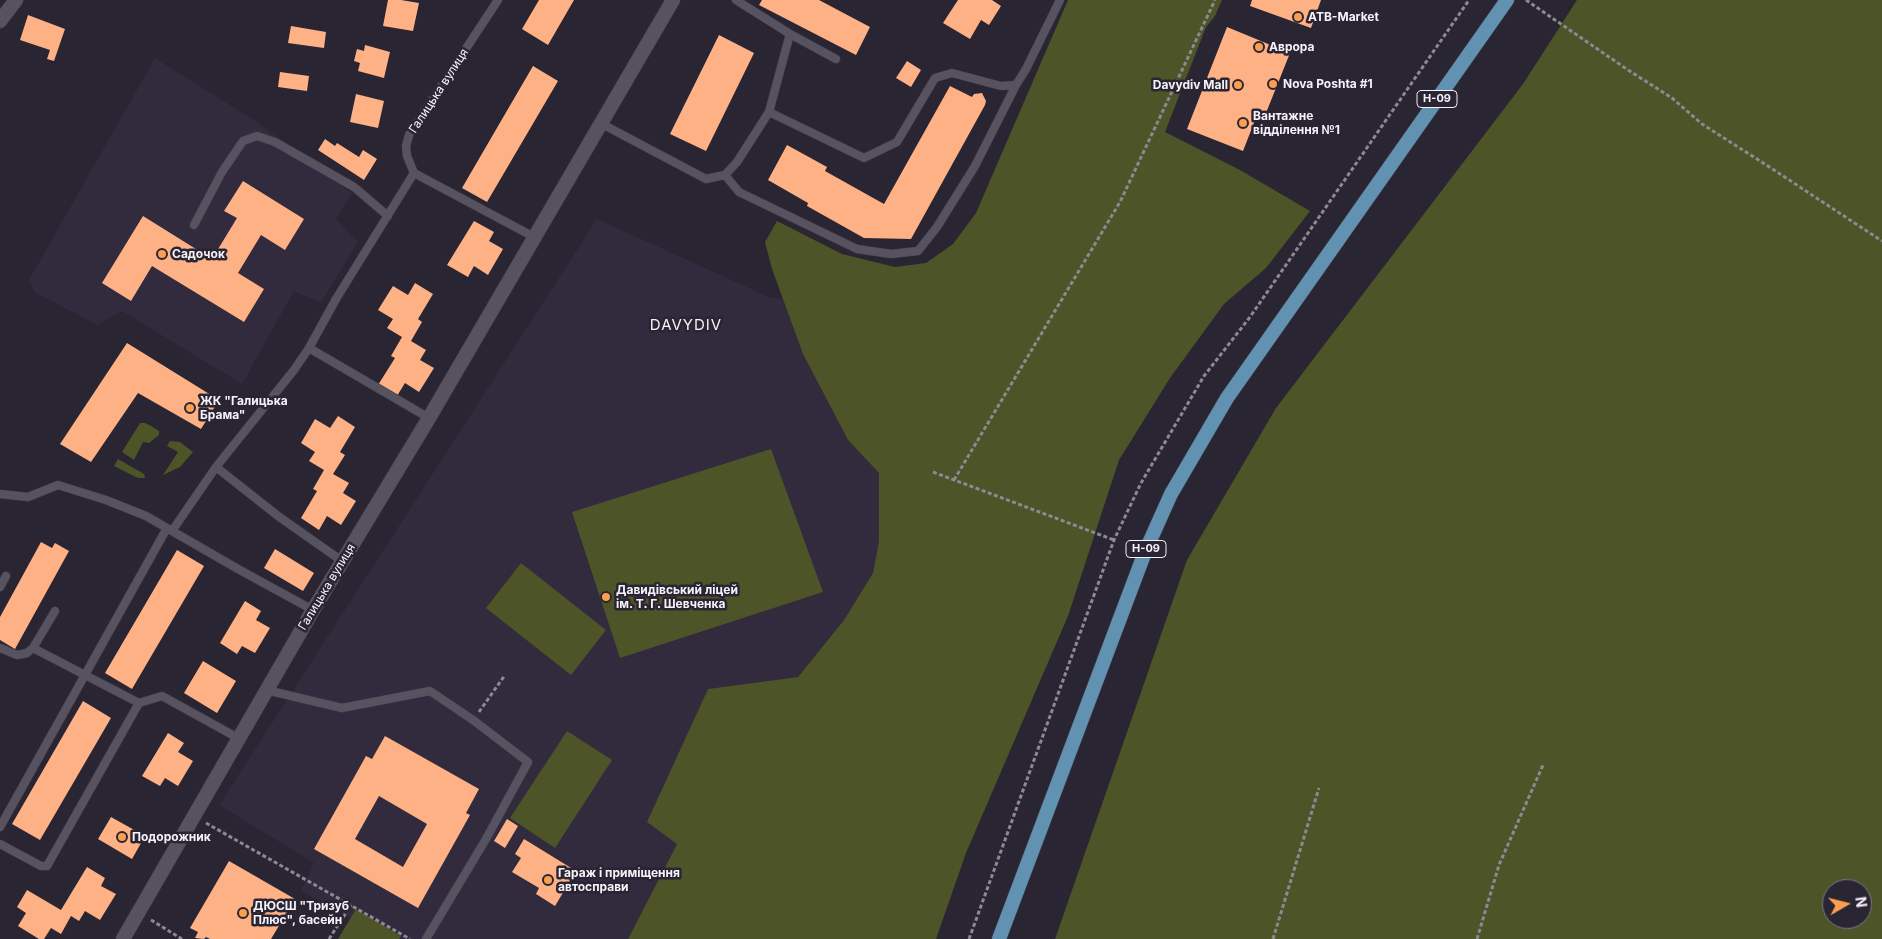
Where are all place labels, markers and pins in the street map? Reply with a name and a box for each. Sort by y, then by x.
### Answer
place label: ATB-Market [1308,10,1379,24]
marker: ATB-Market [1292,11,1304,23]
place label: Аврора [1269,40,1314,54]
marker: Аврора [1253,41,1265,53]
place label: Nova Poshta #1 [1283,77,1373,91]
place label: Davydiv Mall [1153,78,1228,92]
marker: Nova Poshta #1 [1267,78,1279,90]
marker: Davydiv Mall [1232,79,1244,91]
place label: Вантажне відділення №1 [1253,109,1340,137]
marker: Вантажне відділення №1 [1237,117,1249,129]
place label: Садочок [172,247,225,261]
marker: Садочок [156,248,168,260]
place label: ЖК "Галицька Брама" [200,394,288,422]
marker: ЖК "Галицька Брама" [184,402,196,414]
place label: Давидівський ліцей ім. Т. Г. Шевченка [616,583,738,611]
marker: Давидівський ліцей ім. Т. Г. Шевченка [600,591,612,603]
place label: Подорожник [132,830,211,844]
marker: Подорожник [116,831,128,843]
place label: Гараж і приміщення автосправи [558,866,680,894]
marker: Гараж і приміщення автосправи [542,874,554,886]
place label: ДЮСШ "Тризуб Плюс", басейн [253,899,349,927]
marker: ДЮСШ "Тризуб Плюс", басейн [237,907,249,919]

